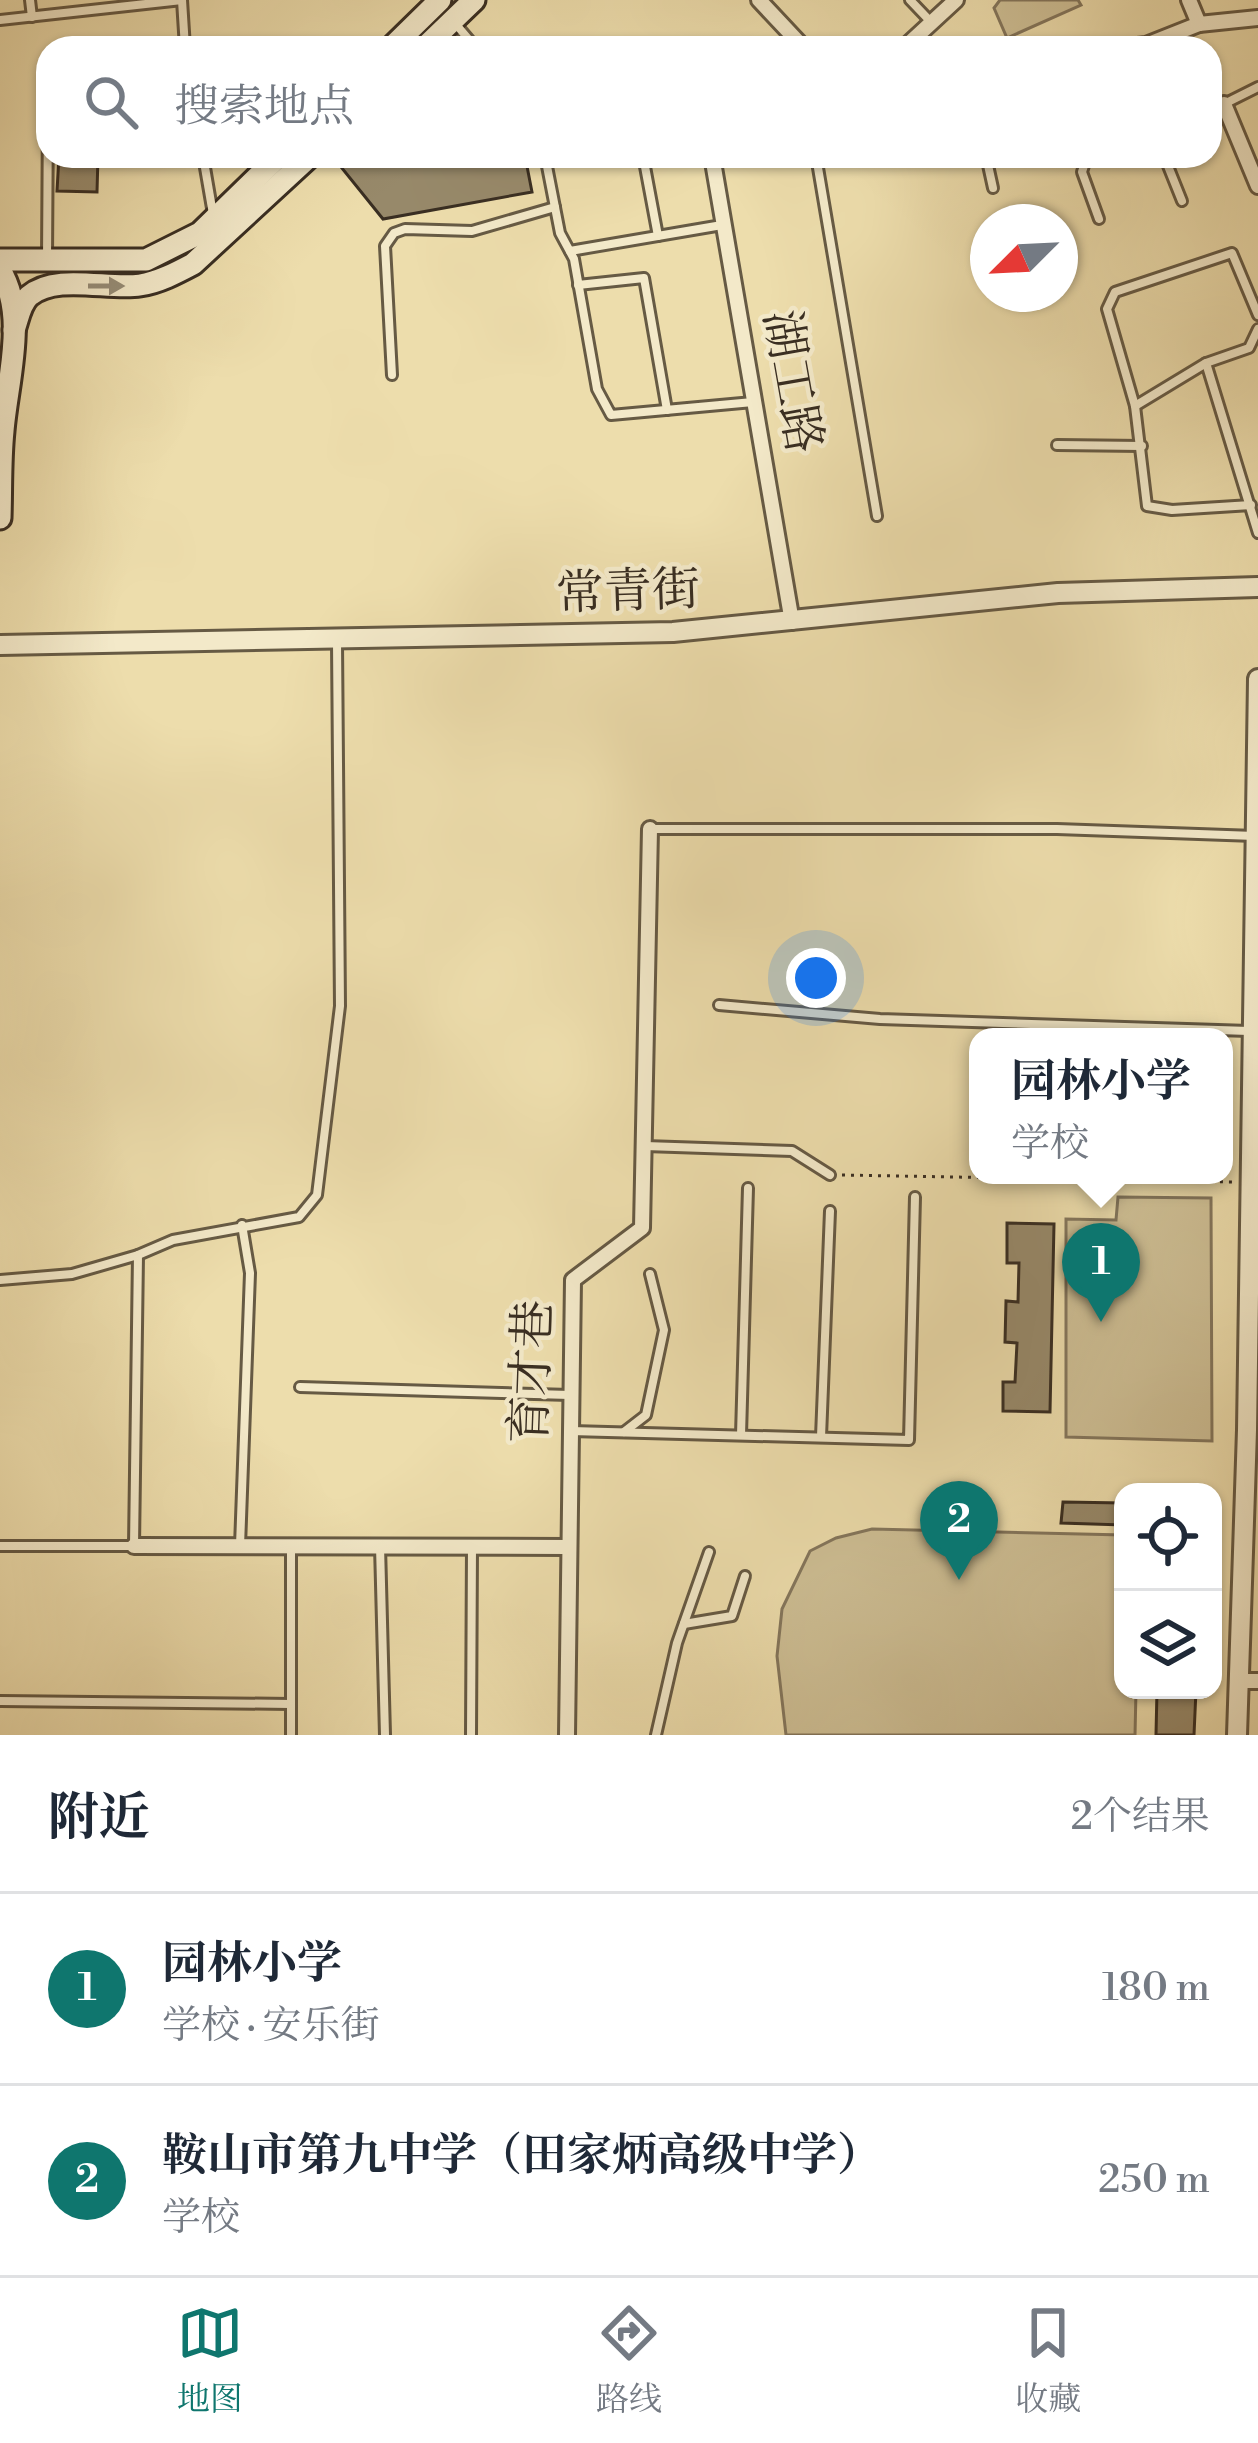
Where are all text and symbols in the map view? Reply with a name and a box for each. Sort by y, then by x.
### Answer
search box [36,36,1222,168]
icon: search [78,69,144,135]
text: 搜索地点 [174,79,354,136]
north arrow [970,204,1078,312]
one-way arrow [88,276,126,296]
street label: 湖工路 [749,306,833,458]
street label: 常青街 [555,561,701,625]
your location [786,948,846,1008]
popup [969,1028,1233,1184]
text: 园林小学 [1011,1054,1191,1111]
text: 学校 [1011,1120,1089,1169]
pin: 1 [1062,1223,1140,1322]
street label: 育才巷 [501,1299,565,1445]
pin: 2 [920,1481,998,1580]
map controls [1114,1483,1222,1699]
button: locate [1114,1483,1222,1591]
button: layers [1114,1591,1222,1699]
text: 附近 [48,1787,150,1851]
text: 2个结果 [1071,1793,1210,1842]
text: 园林小学 [162,1936,342,1993]
text: 1 [78,1964,96,2013]
text: 180 m [1102,1964,1210,2013]
text: 学校 · 安乐街 [162,2002,380,2051]
text: 鞍山市第九中学（田家炳高级中学） [162,2128,882,2185]
text: 2 [75,2156,99,2205]
text: 250 m [1098,2156,1210,2205]
text: 学校 [162,2194,240,2243]
tab: 地图 [177,2300,243,2421]
tab: 路线 [596,2300,662,2421]
tab: 收藏 [1015,2300,1081,2421]

